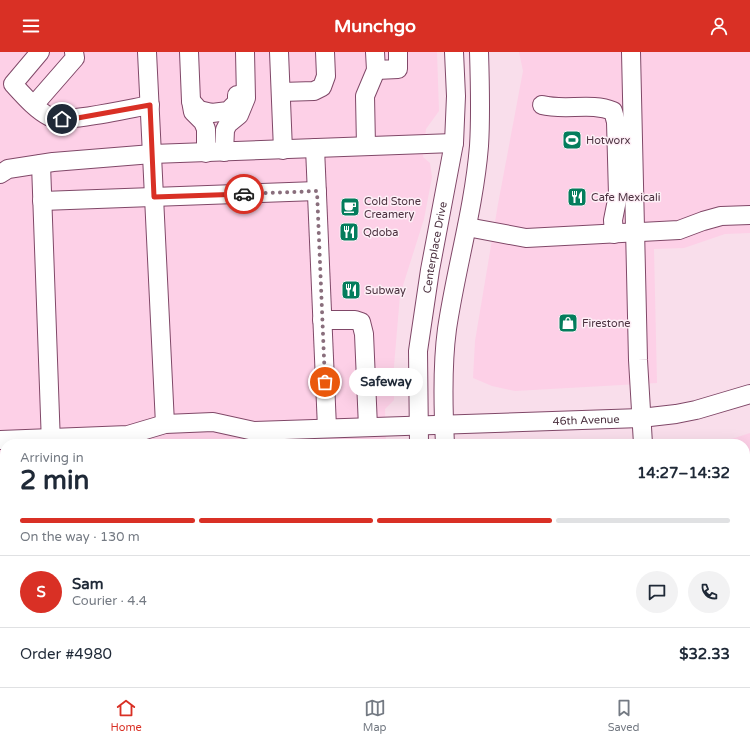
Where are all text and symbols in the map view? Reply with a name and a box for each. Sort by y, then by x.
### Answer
icon: menu [20,15,42,37]
text: Munchgo [334,15,416,37]
icon: person [708,15,730,37]
pin [45,102,79,136]
icon: home [51,108,73,130]
sports icon: Hotworx [561,129,583,151]
place label: Hotworx [586,134,630,147]
courier [224,174,264,214]
icon: car [233,183,255,205]
restaurant icon: Cafe Mexicali [566,186,588,208]
place label: Cafe Mexicali [591,191,661,204]
place label: Cold Stone Creamery [364,195,421,221]
cafe icon: Cold Stone Creamery [339,196,361,218]
street label: Centerplace Drive [420,200,449,294]
restaurant icon: Qdoba [338,221,360,243]
place label: Qdoba [363,226,398,239]
restaurant icon: Subway [340,279,362,301]
place label: Subway [365,284,406,297]
shop icon: Firestone [557,312,579,334]
place label: Firestone [582,317,631,330]
pin [308,365,342,399]
callout: Safeway [349,368,423,396]
icon: bag [314,371,336,393]
text: Safeway [360,374,412,390]
street label: 46th Avenue [552,412,620,427]
text: Arriving in [20,450,84,466]
text: 14:27–14:32 [637,464,730,482]
text: 2 min [20,465,89,496]
text: On the way · 130 m [20,529,140,545]
button: chat [636,571,678,613]
button: phone [688,571,730,613]
text: Sam [72,575,103,593]
text: S [36,583,46,601]
text: Courier · 4.4 [72,593,147,609]
text: Order #4980 [20,645,112,663]
text: $32.33 [679,645,730,663]
tab: Home [111,697,142,734]
tab: Map [363,697,387,734]
tab: Saved [608,697,639,734]

